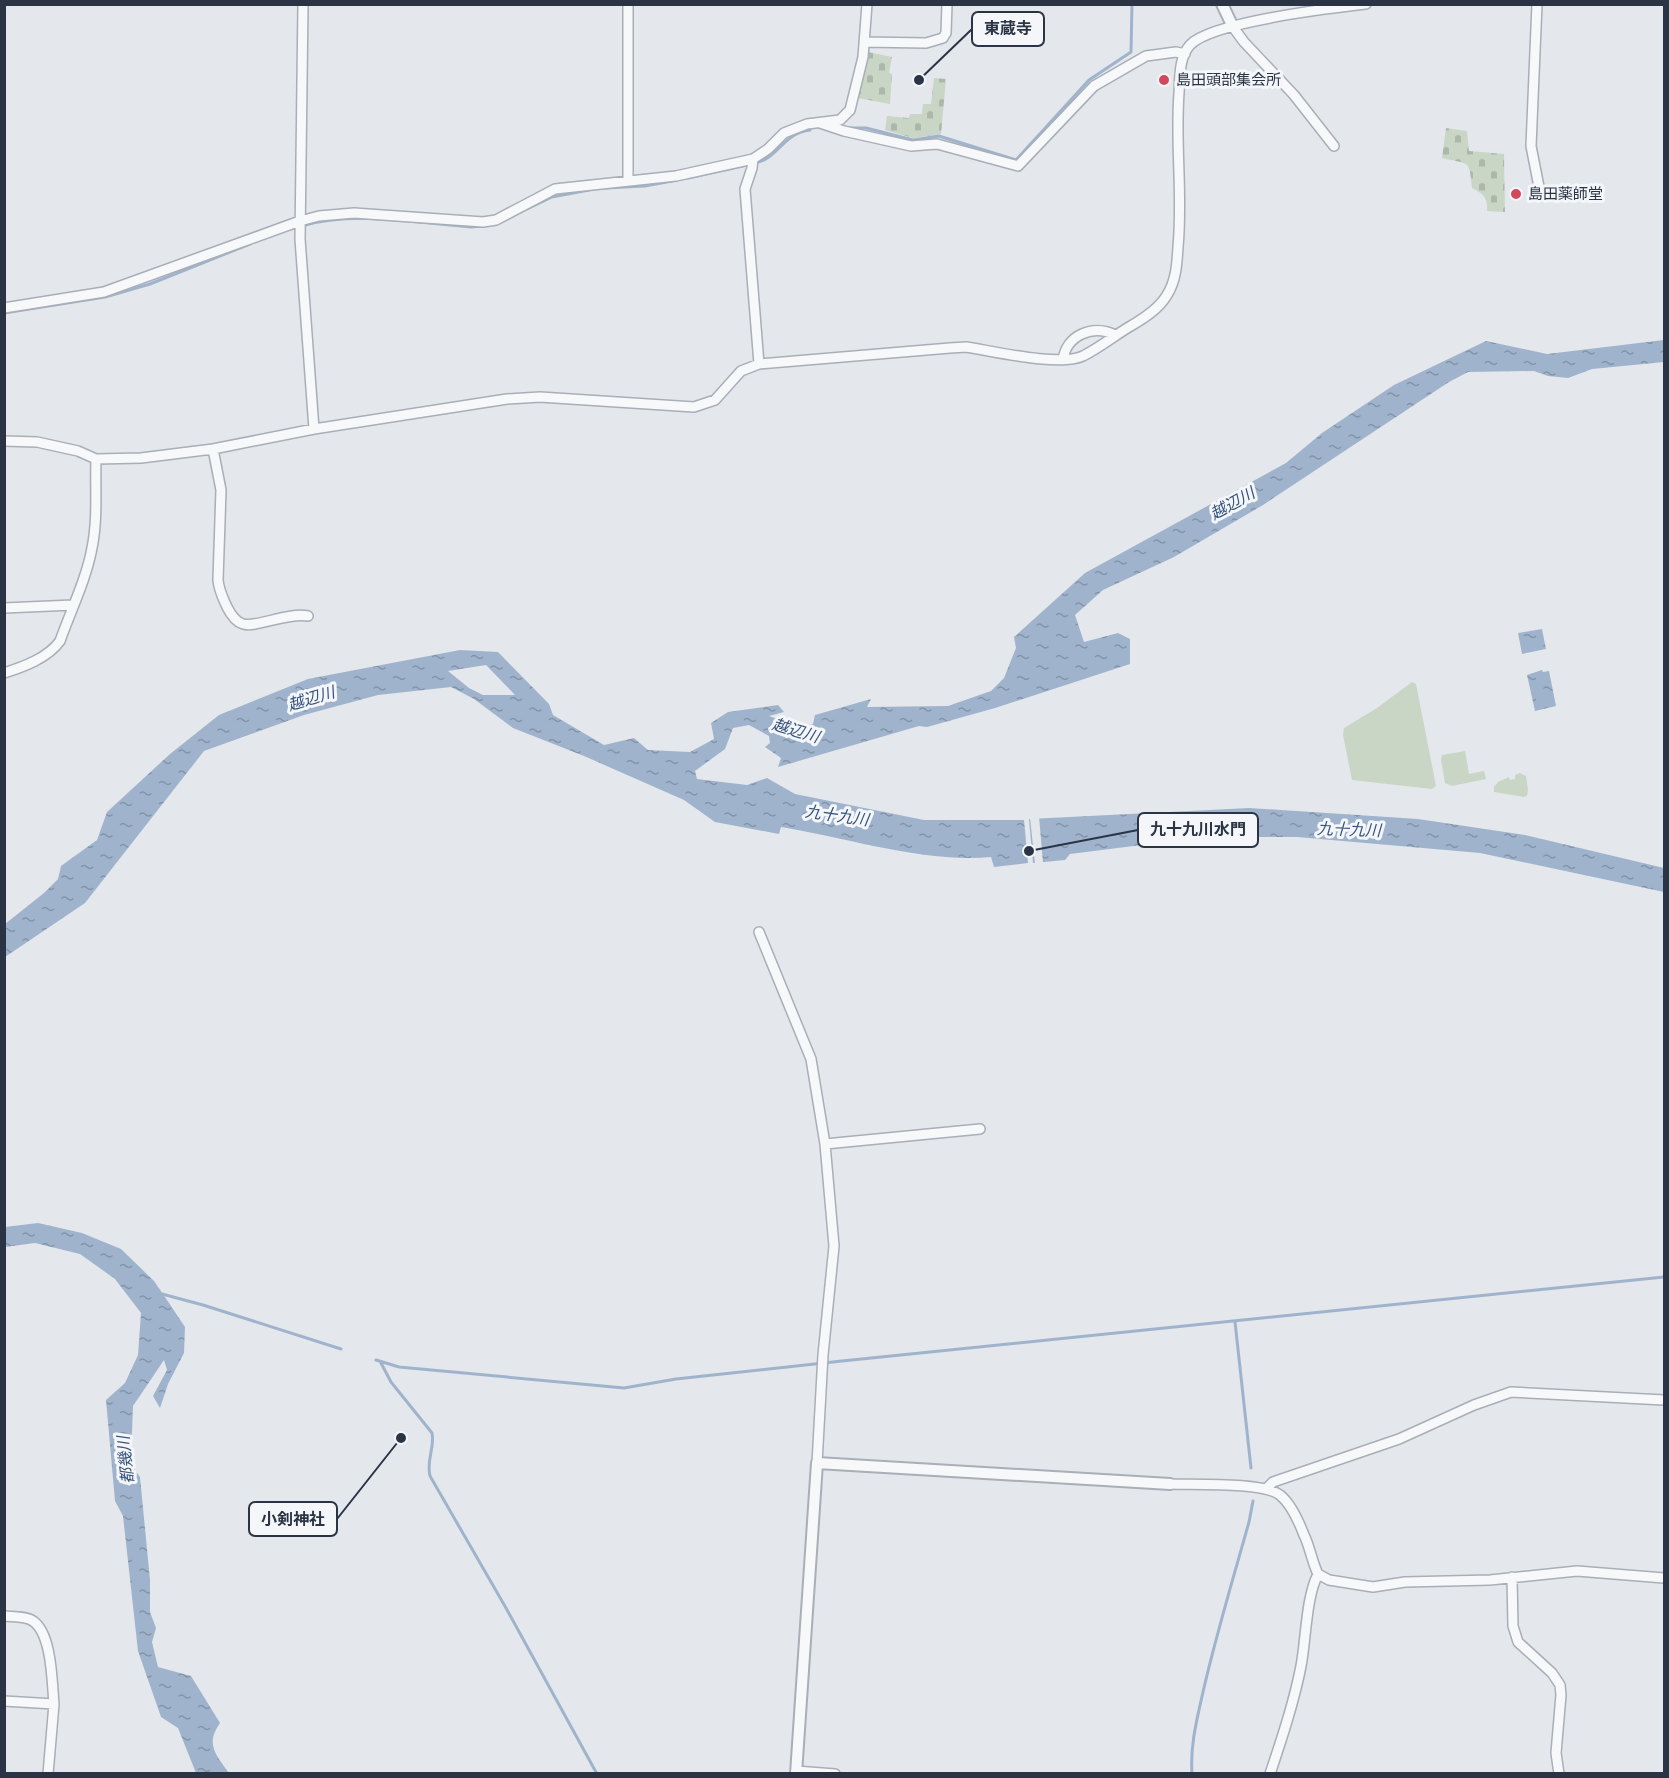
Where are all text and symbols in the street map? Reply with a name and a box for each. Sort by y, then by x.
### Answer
callout: 東蔵寺 [972,12,1044,46]
text: 東蔵寺 [984,17,1032,39]
place label: 島田頭部集会所 [1176,69,1281,89]
marker: 島田頭部集会所 [1157,73,1171,87]
place label: 島田薬師堂 [1528,183,1603,203]
marker: 島田薬師堂 [1509,187,1523,201]
water label: 越辺川 [1206,481,1260,524]
water label: 越辺川 [285,680,339,716]
water label: 越辺川 [770,712,824,748]
water label: 九十九川 [804,800,872,831]
callout: 九十九川水門 [1138,813,1258,847]
water label: 九十九川 [1317,817,1383,841]
text: 九十九川水門 [1150,818,1246,840]
water label: 都幾川 [111,1433,138,1485]
callout: 小剣神社 [249,1502,337,1536]
text: 小剣神社 [261,1508,325,1530]

